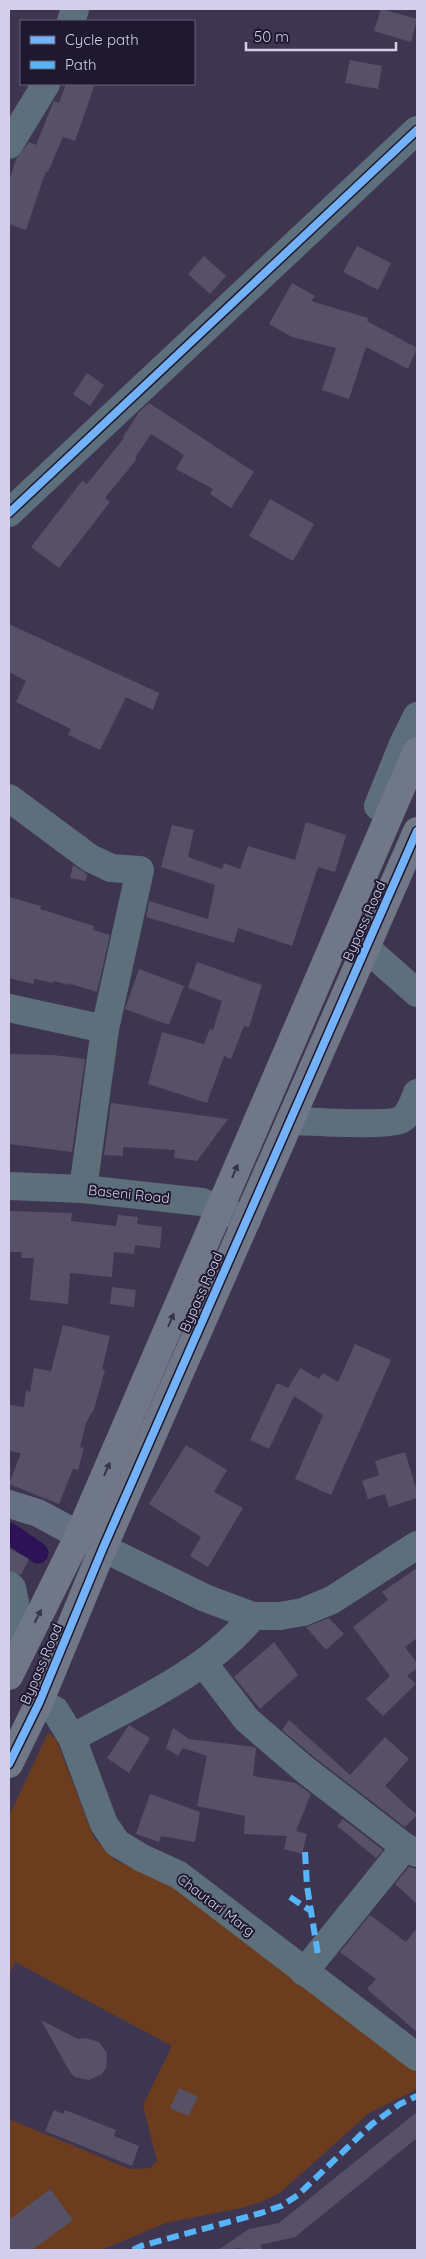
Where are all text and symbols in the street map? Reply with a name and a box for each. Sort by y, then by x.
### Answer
legend [20,20,195,85]
scale bar [246,20,396,52]
text: 50 m [254,27,289,46]
text: Cycle path [65,30,139,49]
text: Path [65,55,97,74]
street label: Bypass Road [338,878,390,964]
one-way arrow [232,1164,240,1178]
street label: Baseni Road [87,1181,171,1207]
street label: Bypass Road [175,1249,227,1335]
one-way arrow [168,1313,176,1327]
one-way arrow [104,1462,111,1477]
one-way arrow [34,1609,42,1623]
street label: Bypass Road [16,1621,66,1707]
street label: Chautari Marg [174,1870,258,1940]

